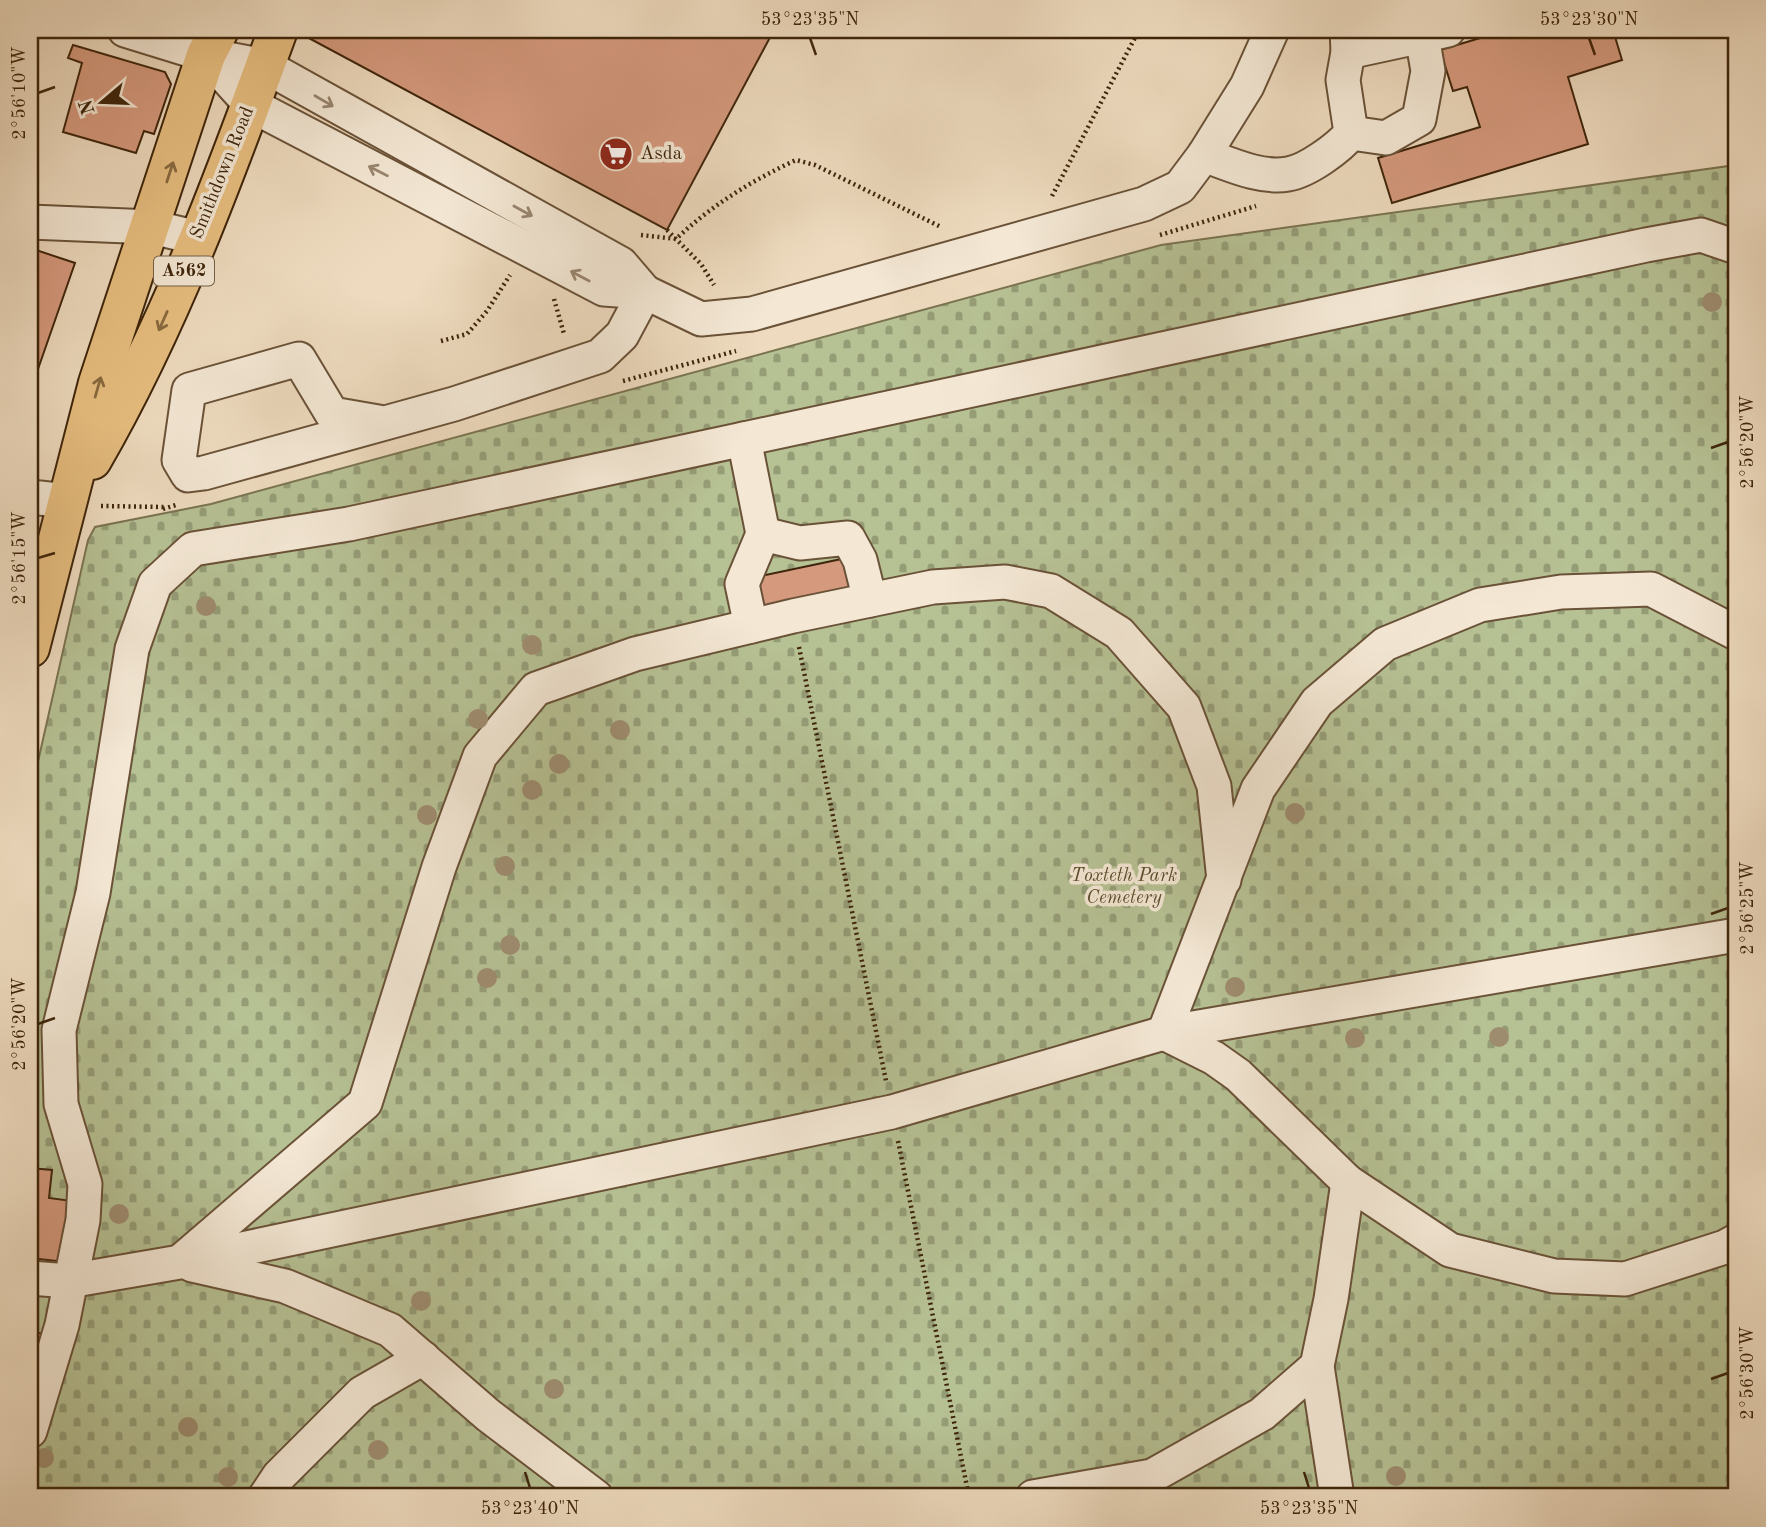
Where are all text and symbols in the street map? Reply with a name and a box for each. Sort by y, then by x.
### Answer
text: 53°23'35"N [761,11,859,29]
text: 53°23'30"N [1540,11,1638,29]
text: 2°56'10"W [11,46,29,140]
north arrow [66,66,136,136]
one-way arrow [313,94,333,108]
text: N [77,96,100,117]
street label: Smithdown Road [188,104,258,242]
supermarket icon: Asda [597,135,635,173]
place label: Asda [640,145,683,164]
one-way arrow [165,161,177,183]
one-way arrow [368,164,389,178]
one-way arrow [512,205,533,218]
road number: A562 [154,256,214,286]
one-way arrow [570,269,591,283]
one-way arrow [156,310,169,331]
one-way arrow [92,377,105,399]
text: 2°56'20"W [1739,395,1757,489]
text: 2°56'15"W [11,511,29,605]
text: 2°56'25"W [1739,861,1757,955]
park label: Toxteth Park Cemetery [1071,867,1177,908]
text: 2°56'20"W [11,977,29,1071]
text: 2°56'30"W [1739,1326,1757,1420]
text: 53°23'40"N [481,1500,579,1518]
text: 53°23'35"N [1260,1500,1358,1518]

